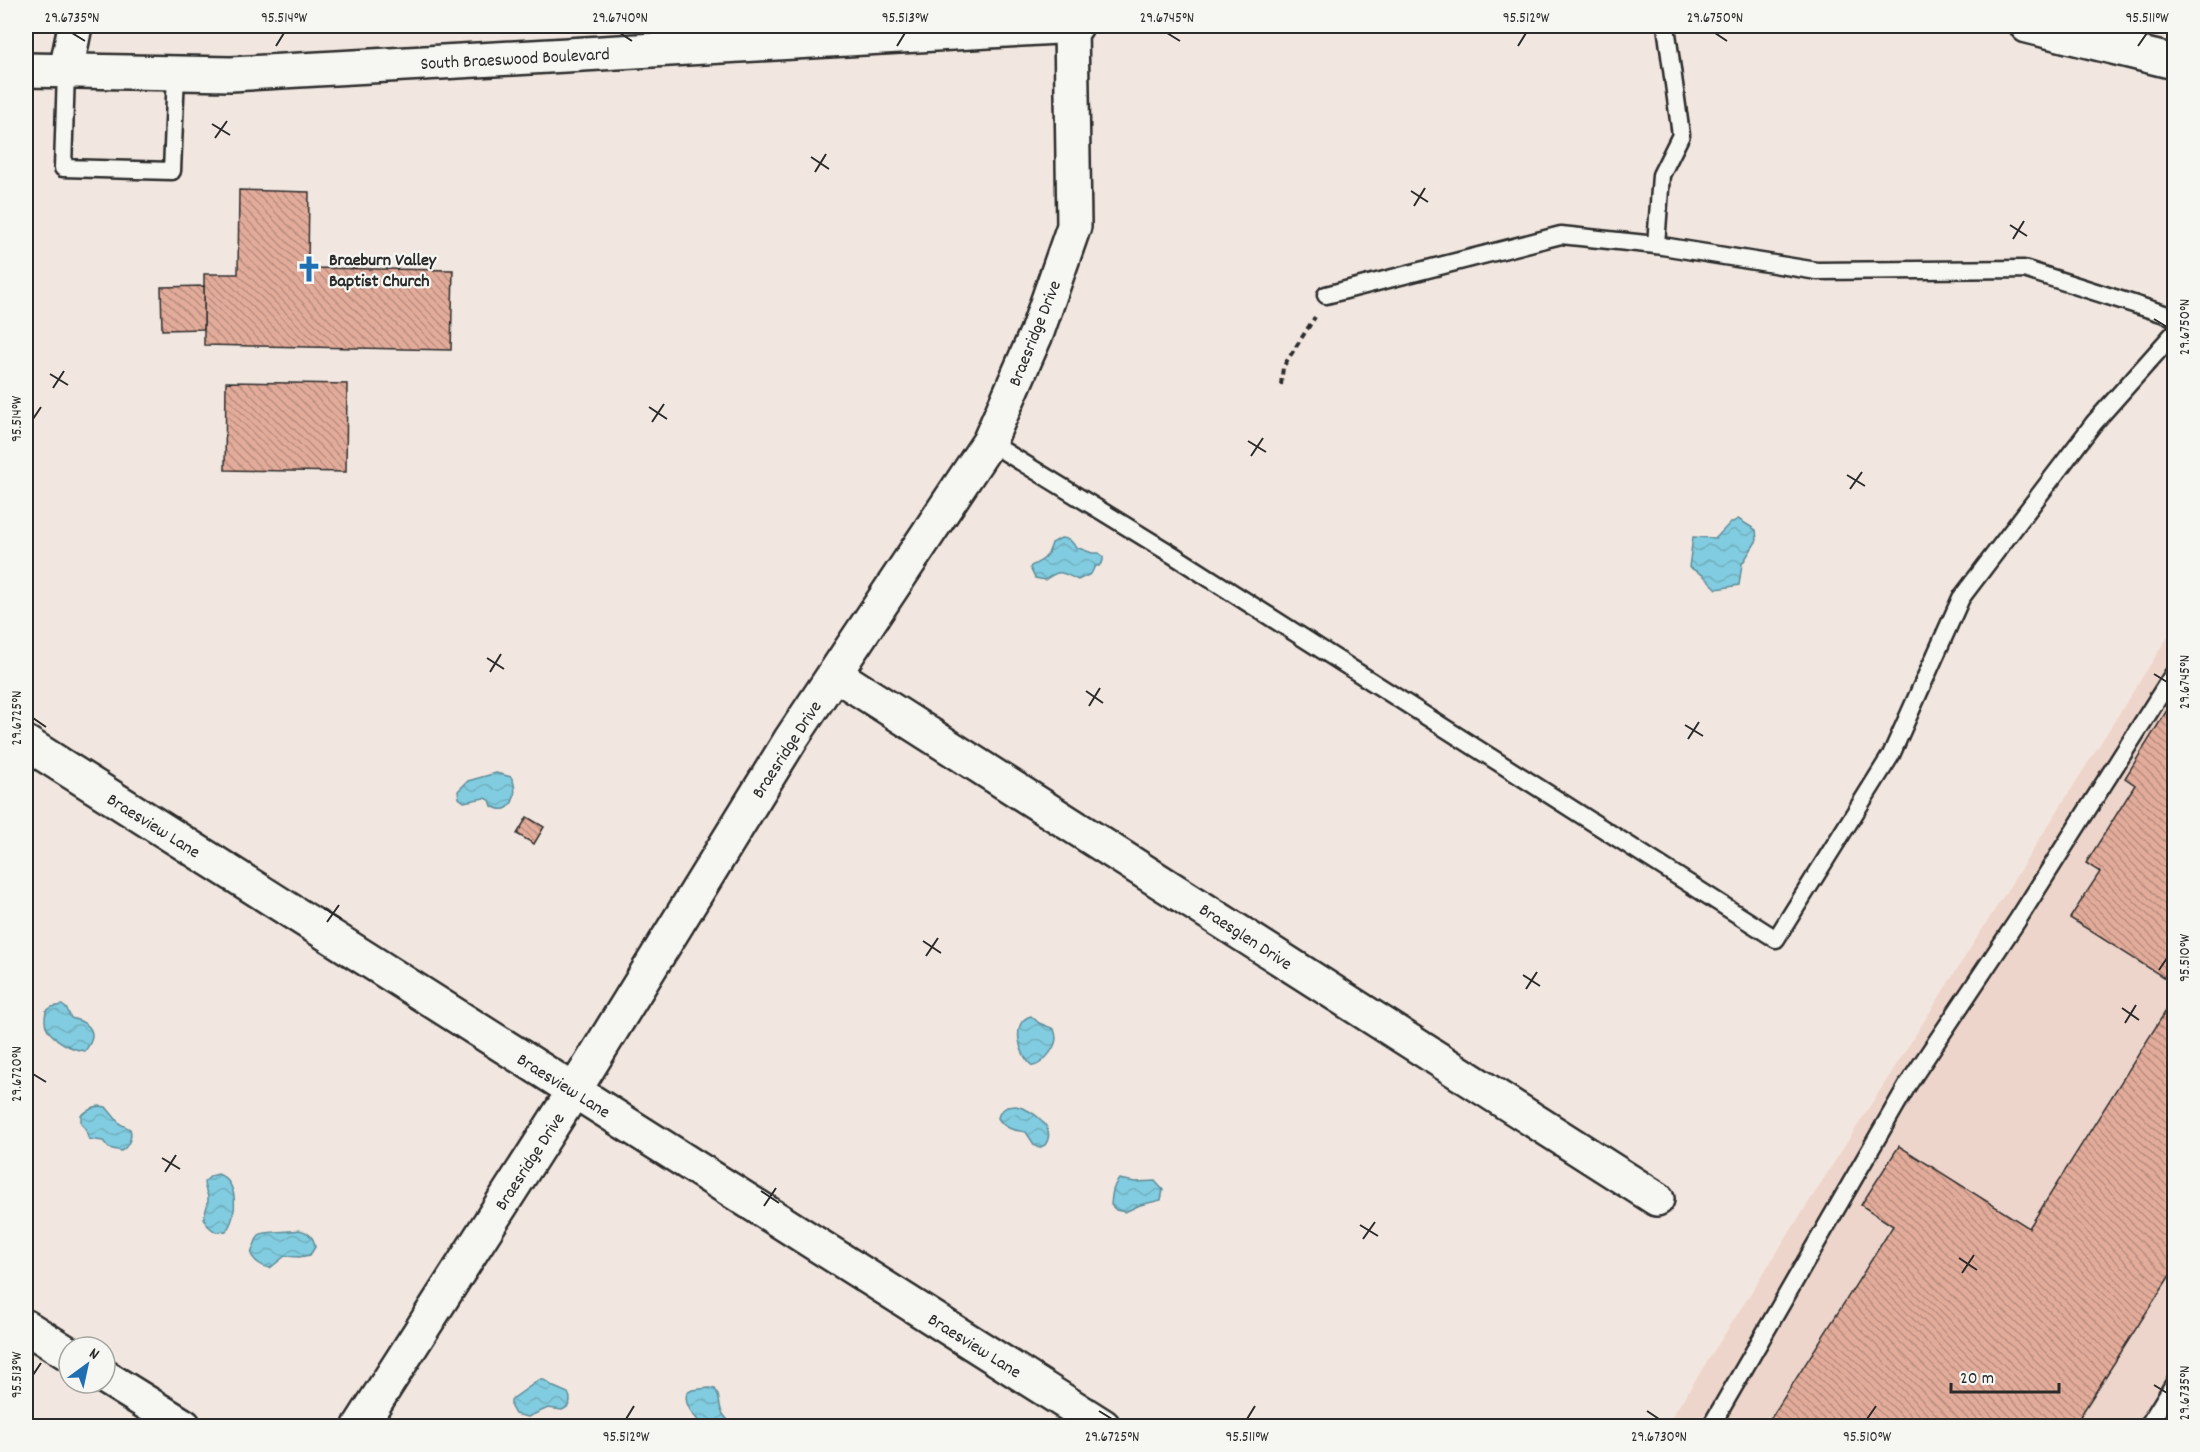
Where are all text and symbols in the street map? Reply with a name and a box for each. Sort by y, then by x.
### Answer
text: 29.6735°N [45,8,99,30]
text: 95.514°W [261,8,307,30]
text: 29.6740°N [592,8,648,30]
text: 95.513°W [882,8,929,30]
text: 29.6745°N [1140,8,1194,30]
text: 95.512°W [1503,8,1550,30]
text: 29.6750°N [1687,8,1743,30]
text: 95.511°W [2125,8,2169,30]
street label: South Braeswood Boulevard [420,43,610,78]
place label: Braeburn Valley Baptist Church [329,249,437,295]
church icon: Braeburn Valley Baptist Church [294,254,324,284]
street label: Braesridge Drive [1004,277,1069,391]
text: 29.6750°N [2175,299,2197,355]
text: 95.514°W [7,396,29,442]
text: 29.6745°N [2175,655,2197,709]
text: 29.6725°N [7,691,29,745]
street label: Braesridge Drive [747,696,829,804]
street label: Braesview Lane [101,789,204,866]
street label: Braesglen Drive [1193,899,1296,978]
text: 95.510°W [2175,934,2197,982]
text: 29.6720°N [7,1046,29,1102]
street label: Braesview Lane [511,1049,614,1126]
street label: Braesridge Drive [490,1108,572,1216]
street label: Braesview Lane [922,1309,1025,1386]
north arrow [57,1335,117,1395]
text: N [84,1343,103,1366]
text: 95.513°W [7,1351,29,1398]
scale bar [1951,1356,2059,1394]
text: 29.6735°N [2175,1366,2197,1420]
text: 20 m [1960,1367,1994,1392]
text: 95.512°W [603,1427,650,1449]
text: 29.6725°N [1085,1427,1139,1449]
text: 95.511°W [1225,1427,1269,1449]
text: 29.6730°N [1631,1427,1687,1449]
text: 95.510°W [1843,1427,1891,1449]

